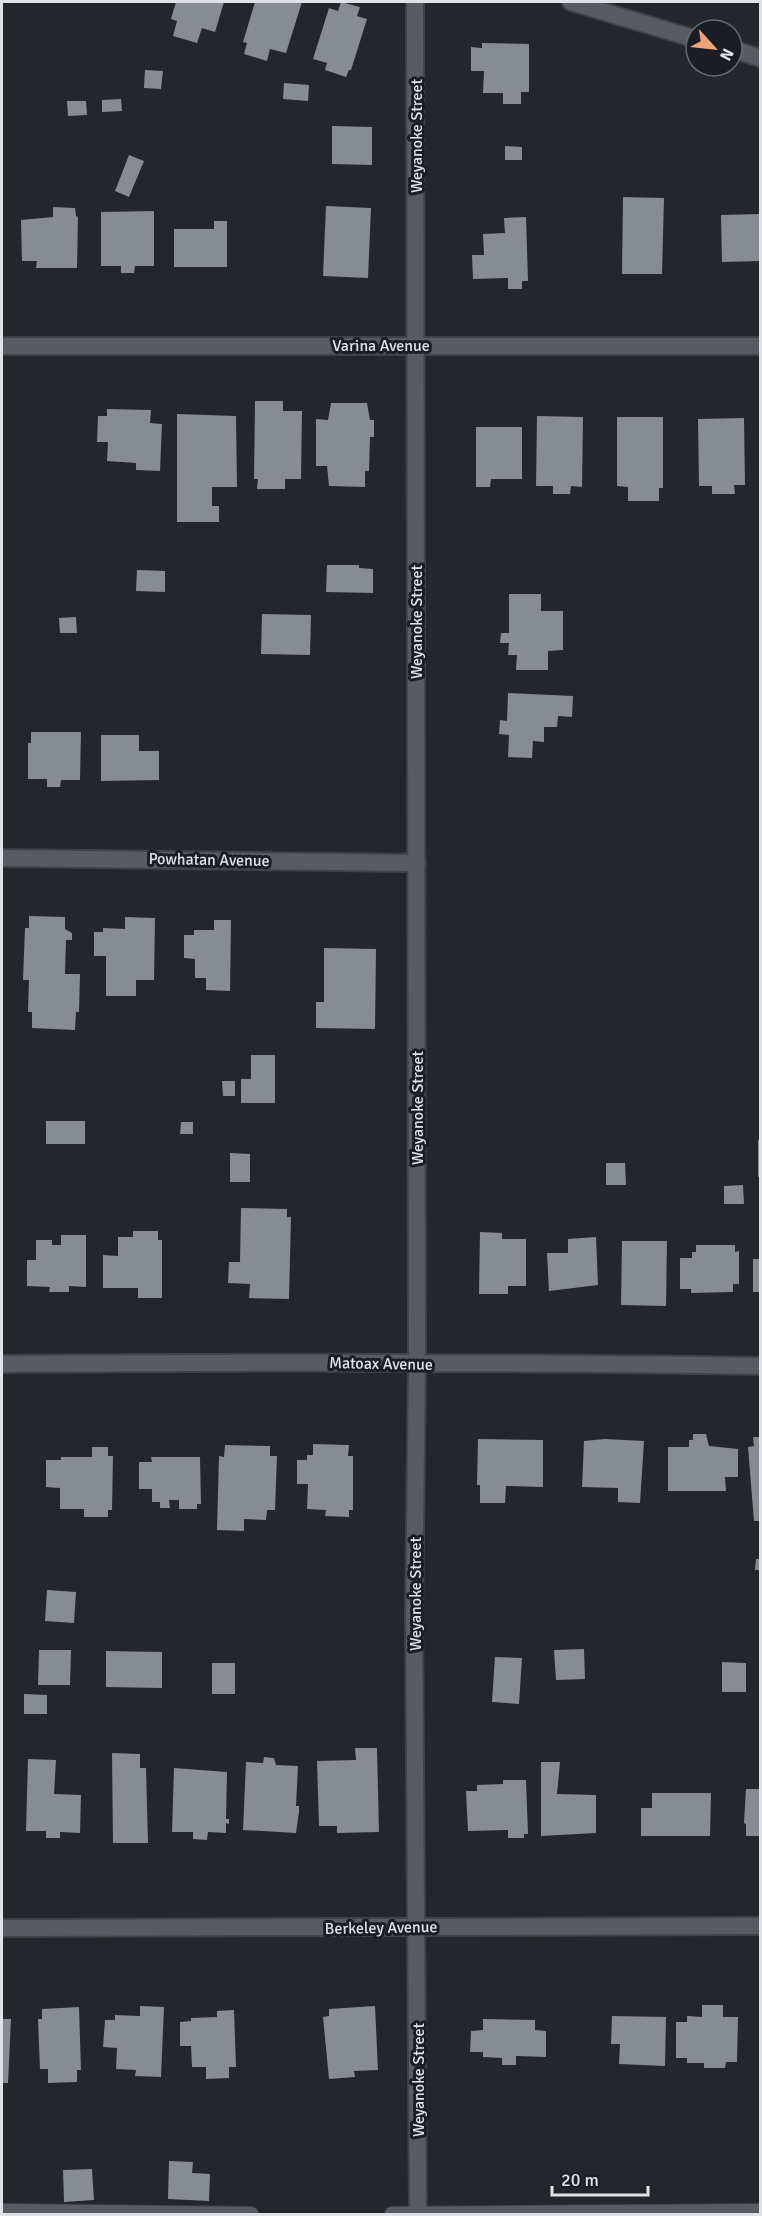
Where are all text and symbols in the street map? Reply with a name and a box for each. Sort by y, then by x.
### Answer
north arrow [684,18,744,78]
text: N [715,45,738,64]
street label: Weyanoke Street [407,79,427,193]
street label: Varina Avenue [332,336,430,356]
street label: Weyanoke Street [407,565,427,679]
street label: Powhatan Avenue [148,849,270,871]
street label: Weyanoke Street [408,1051,428,1165]
street label: Matoax Avenue [329,1353,433,1375]
street label: Weyanoke Street [406,1537,426,1651]
street label: Berkeley Avenue [325,1917,438,1939]
street label: Weyanoke Street [409,2023,429,2137]
scale bar [552,2159,648,2197]
text: 20 m [561,2169,599,2191]

